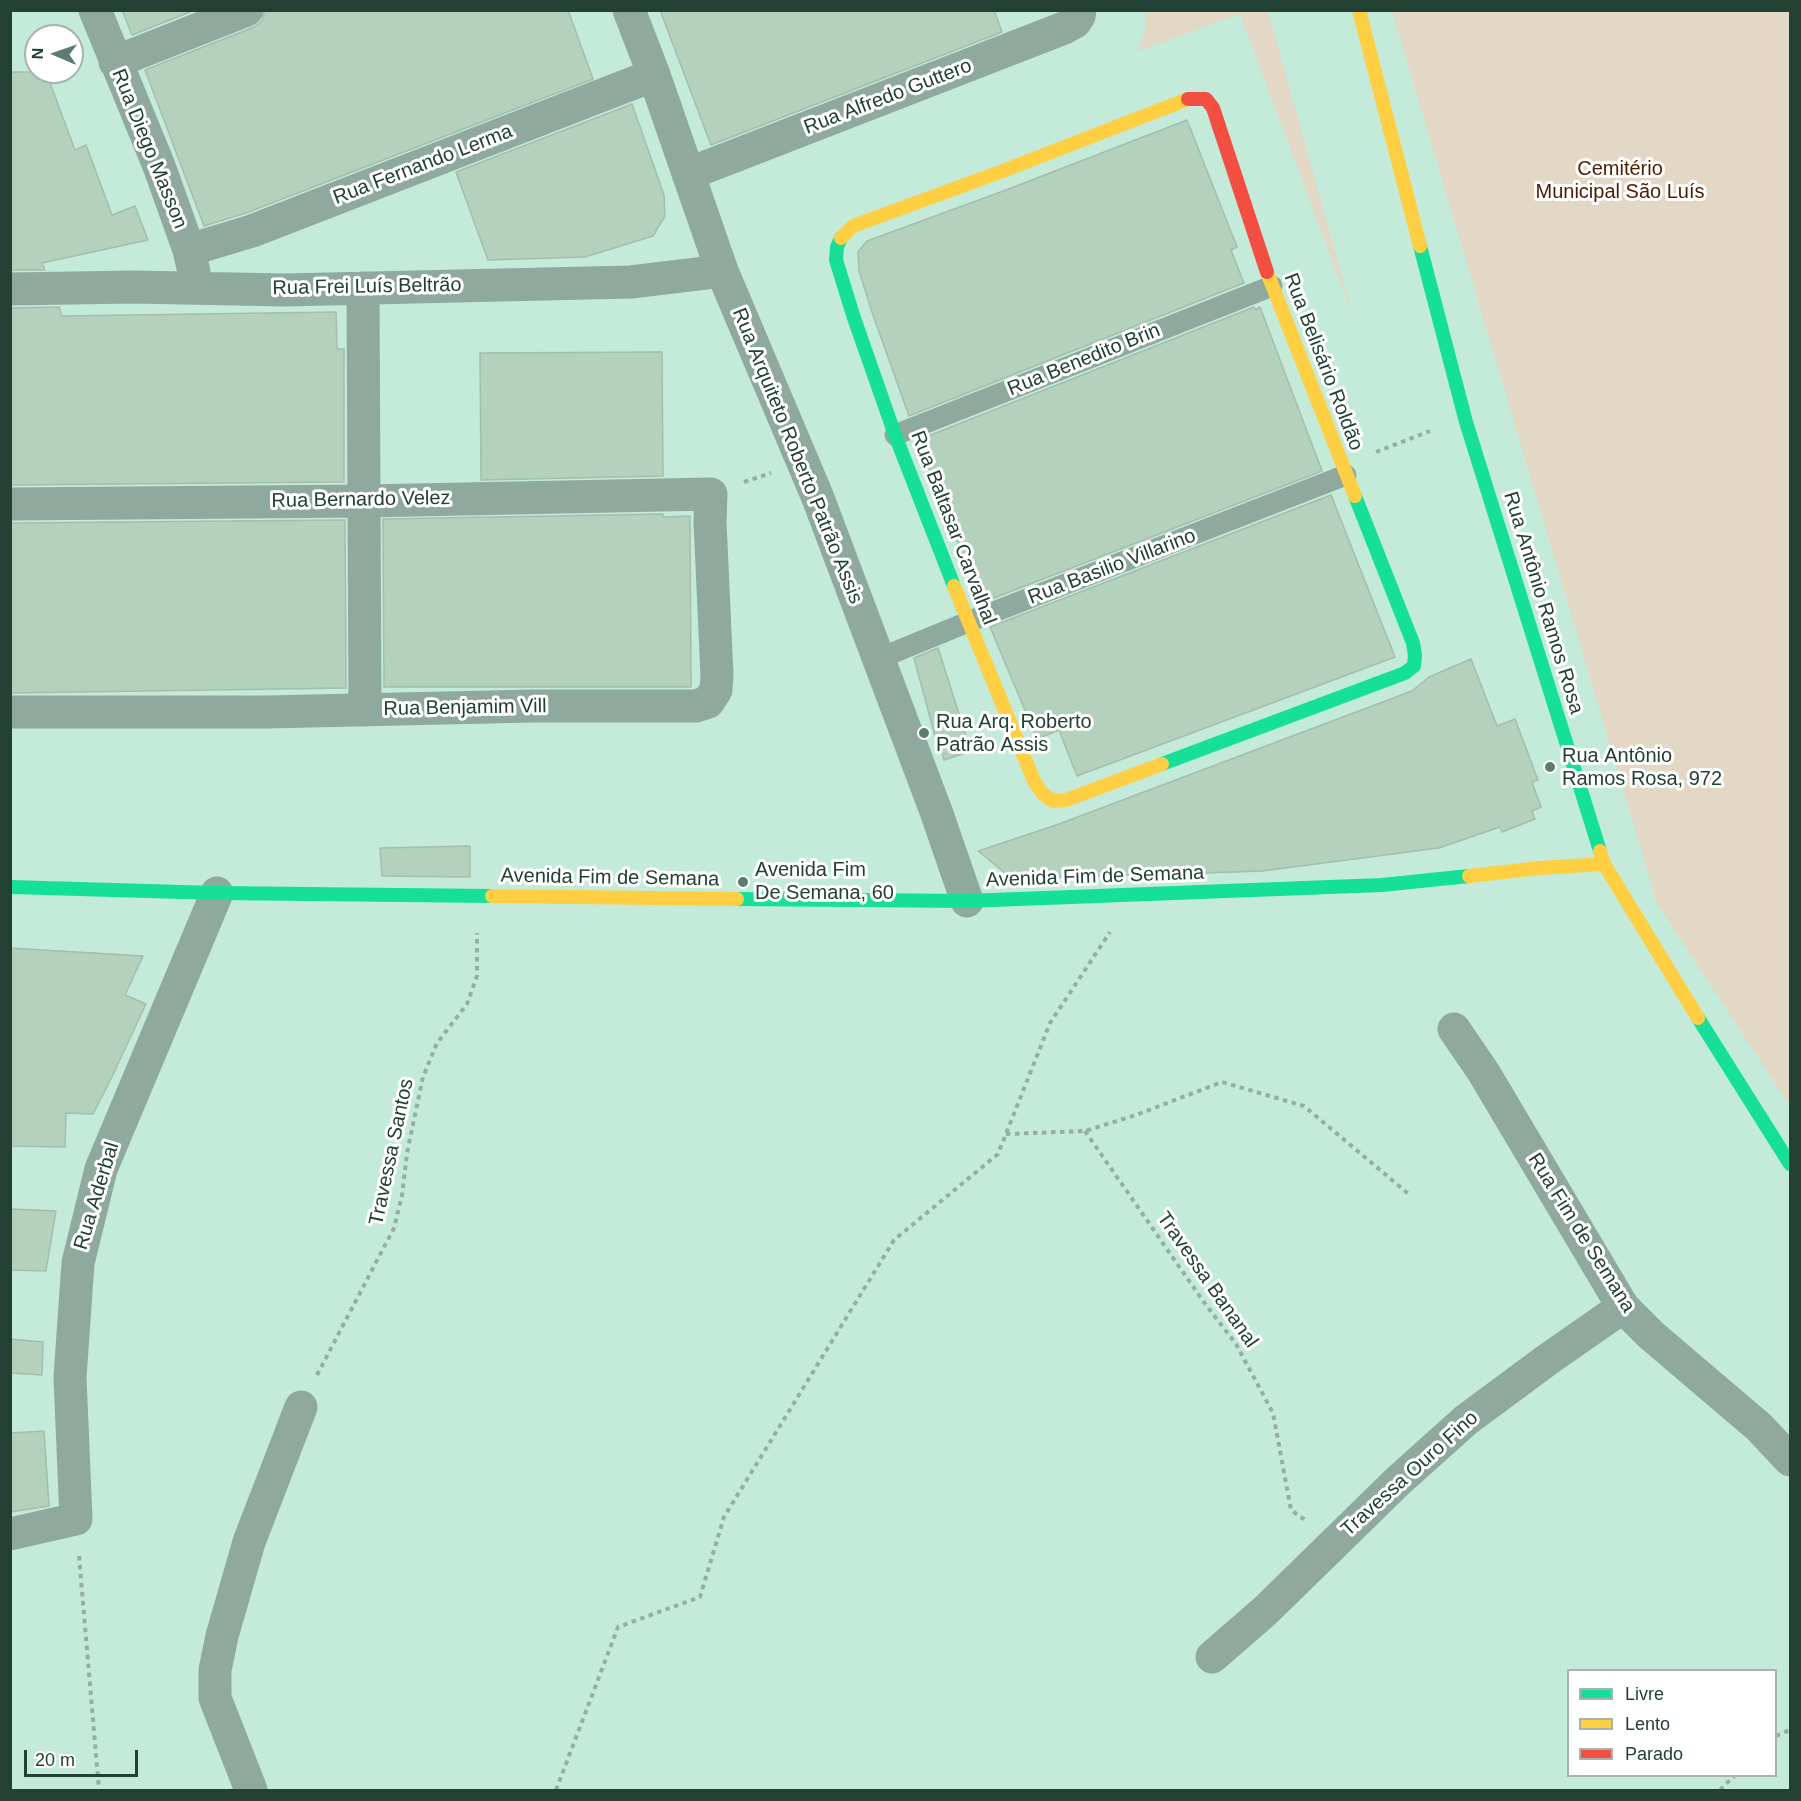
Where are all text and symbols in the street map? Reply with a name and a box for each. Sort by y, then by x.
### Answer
north arrow [24,24,84,84]
text: N [29,47,46,59]
street label: Rua Alfredo Guttero [801,54,975,140]
street label: Rua Diego Masson [106,66,192,232]
street label: Rua Fernando Lerma [330,120,516,210]
park label: Cemitério Municipal São Luís [1536,157,1704,204]
street label: Rua Belisário Roldão [1278,270,1368,454]
street label: Rua Frei Luís Beltrão [272,273,462,301]
street label: Rua Arquiteto Roberto Patrão Assis [727,305,867,607]
street label: Rua Benedito Brin [1004,318,1164,402]
street label: Rua Baltasar Carvalhal [905,428,1001,628]
street label: Rua Bernardo Velez [271,486,451,514]
street label: Rua Antônio Ramos Rosa [1498,489,1588,717]
street label: Rua Basilio Villarino [1025,524,1199,610]
street label: Rua Benjamim Vill [383,695,547,721]
place label: Rua Arq. Roberto Patrão Assis [936,710,1092,757]
marker: Rua Arq. Roberto Patrão Assis [917,726,931,740]
place label: Rua Antônio Ramos Rosa, 972 [1562,744,1722,791]
marker: Rua Antônio Ramos Rosa, 972 [1543,760,1557,774]
place label: Avenida Fim De Semana, 60 [755,858,894,905]
street label: Avenida Fim de Semana [985,861,1205,893]
street label: Avenida Fim de Semana [500,864,720,892]
marker: Avenida Fim De Semana, 60 [736,875,750,889]
street label: Travessa Santos [365,1076,419,1228]
street label: Rua Aderbal [69,1139,125,1253]
street label: Rua Fim de Semana [1522,1149,1640,1317]
street label: Travessa Bananal [1151,1207,1263,1353]
street label: Travessa Ouro Fino [1337,1406,1483,1542]
legend [1567,1669,1777,1777]
text: Livre [1625,1684,1664,1704]
text: Lento [1625,1714,1670,1734]
scale bar [27,1738,141,1776]
text: Parado [1625,1744,1683,1764]
text: 20 m [35,1750,75,1770]

